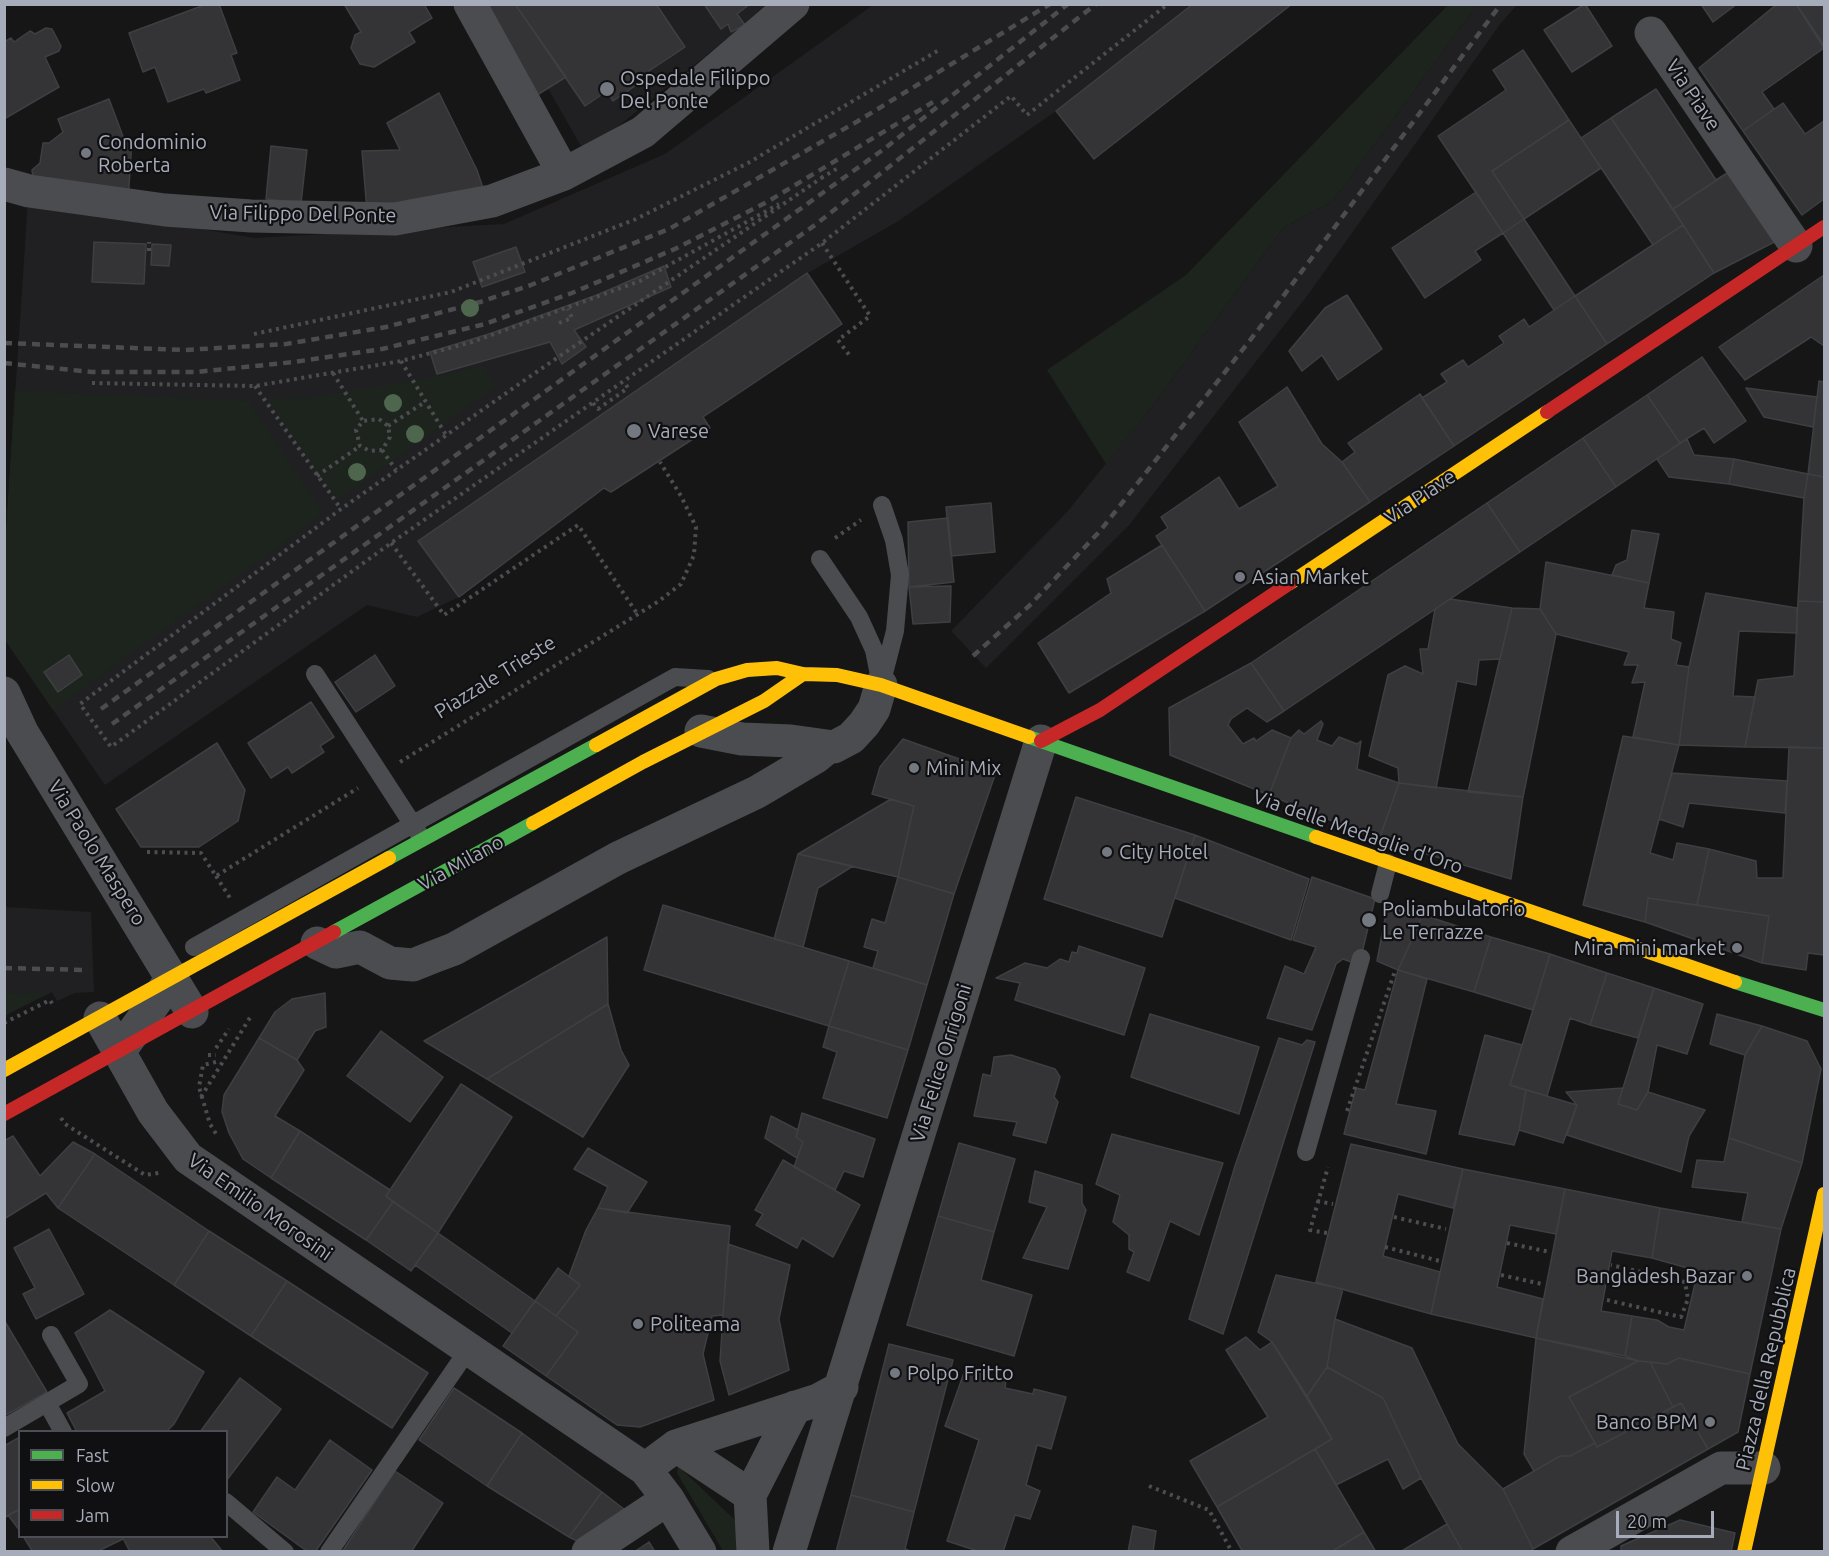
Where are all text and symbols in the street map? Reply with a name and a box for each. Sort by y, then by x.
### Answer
street label: Via Piave [1660,55,1726,135]
place label: Ospedale Filippo Del Ponte [620,66,770,113]
marker: Ospedale Filippo Del Ponte [598,80,616,98]
place label: Condominio Roberta [98,130,207,177]
marker: Condominio Roberta [79,146,93,160]
street label: Via Filippo Del Ponte [209,200,397,228]
place label: Varese [648,419,709,443]
marker: Varese [625,422,643,440]
street label: Via Piave [1380,464,1460,530]
place label: Asian Market [1252,565,1369,589]
marker: Asian Market [1233,570,1247,584]
street label: Piazzale Trieste [430,630,560,724]
place label: Mini Mix [926,756,1001,780]
marker: Mini Mix [907,761,921,775]
street label: Via Paolo Maspero [43,776,151,930]
street label: Via delle Medaglie d'Oro [1250,785,1466,879]
street label: Via Milano [414,830,508,896]
place label: City Hotel [1119,840,1208,864]
marker: City Hotel [1100,845,1114,859]
place label: Poliambulatorio Le Terrazze [1382,897,1525,944]
marker: Poliambulatorio Le Terrazze [1360,911,1378,929]
place label: Mira mini market [1574,936,1725,960]
marker: Mira mini market [1730,941,1744,955]
street label: Via Felice Orrigoni [905,981,977,1145]
street label: Via Emilio Morosini [183,1148,337,1266]
place label: Bangladesh Bazar [1576,1264,1735,1288]
street label: Piazza della Repubblica [1731,1265,1801,1473]
marker: Bangladesh Bazar [1740,1269,1754,1283]
place label: Politeama [650,1312,740,1336]
marker: Politeama [631,1317,645,1331]
place label: Polpo Fritto [907,1361,1014,1385]
marker: Polpo Fritto [888,1366,902,1380]
place label: Banco BPM [1596,1410,1698,1434]
marker: Banco BPM [1703,1415,1717,1429]
legend [18,1430,228,1538]
text: Fast [76,1445,109,1465]
text: Slow [76,1475,115,1495]
scale bar [1619,1499,1716,1537]
text: Jam [76,1505,110,1525]
text: 20 m [1627,1511,1667,1531]

